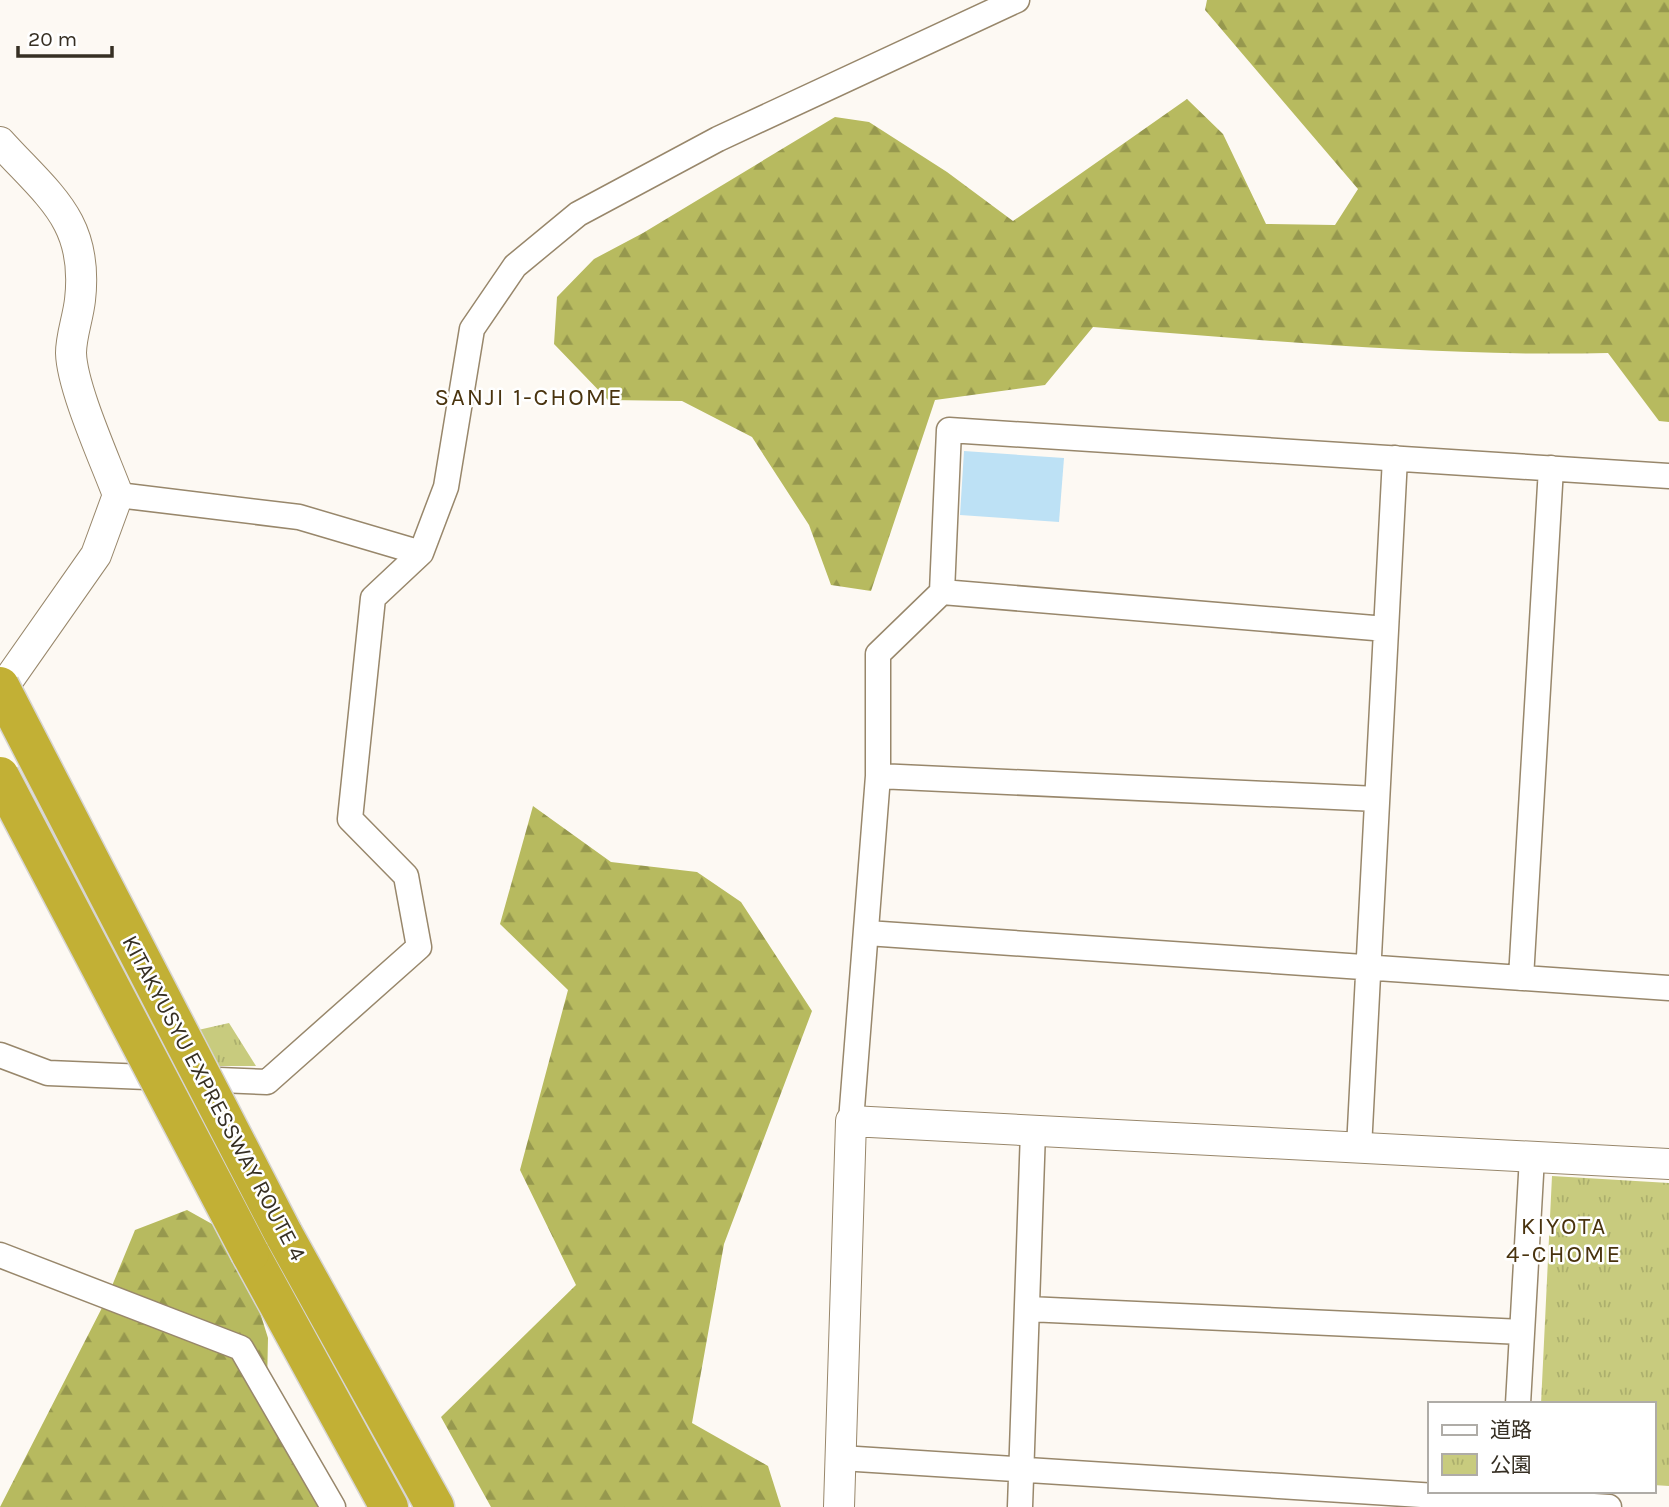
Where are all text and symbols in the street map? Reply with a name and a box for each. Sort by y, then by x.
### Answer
scale bar [18,14,112,58]
text: 20 m [28,27,77,51]
district label: SANJI 1-CHOME [434,383,624,411]
street label: KITAKYUSYU EXPRESSWAY ROUTE 4 [116,931,312,1265]
district label: KIYOTA 4-CHOME [1506,1212,1622,1268]
legend [1428,1402,1655,1493]
text: 道路 [1490,1418,1532,1442]
text: 公園 [1490,1453,1532,1477]

